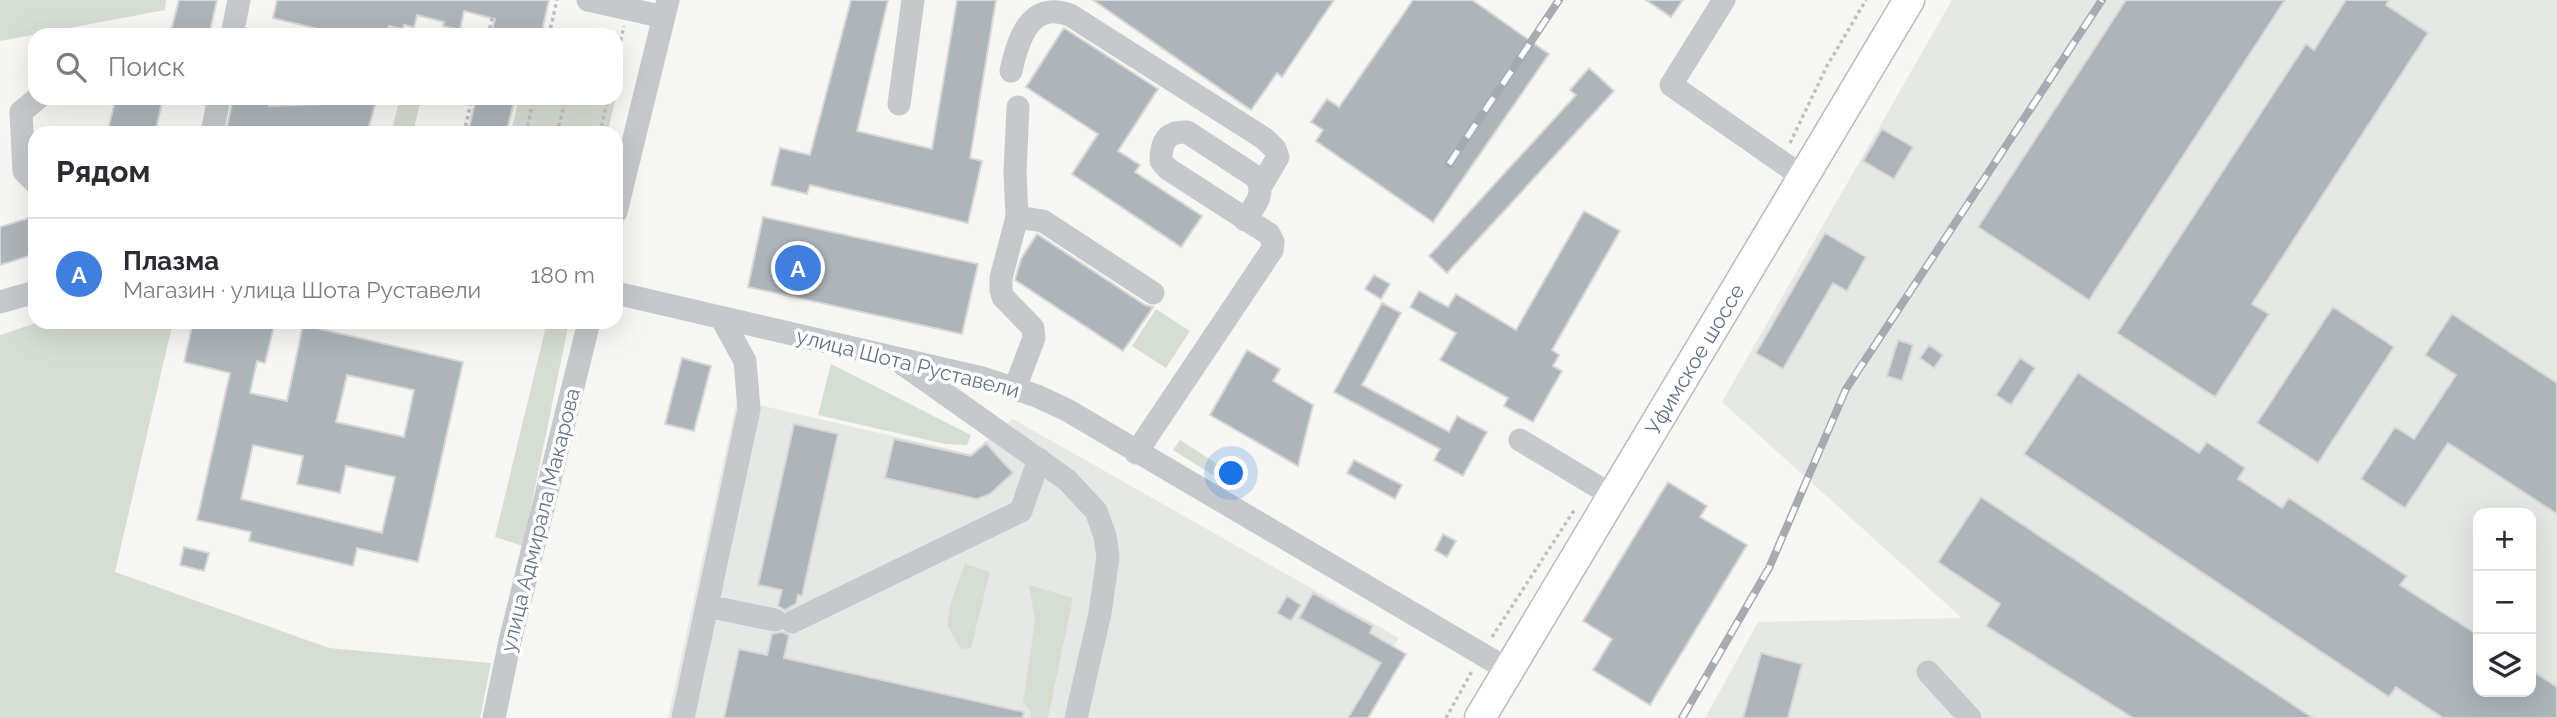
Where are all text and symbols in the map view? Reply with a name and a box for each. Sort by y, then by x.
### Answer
search box [28,28,623,105]
icon: search [52,48,90,86]
text: Поиск [108,52,185,82]
text: Рядом [56,154,150,189]
pin: A [775,242,821,294]
text: Плазма [123,246,219,276]
text: A [71,261,87,288]
text: 180 m [530,261,595,288]
text: Магазин · улица Шота Руставели [123,276,481,303]
street label: Уфимское шоссе [1640,279,1749,439]
street label: улица Шота Руставели [794,323,1022,403]
street label: улица Адмирала Макарова [495,385,585,655]
your location [1214,456,1248,490]
map controls [2473,508,2536,697]
button: + [2473,508,2536,571]
button: − [2473,571,2536,634]
button: layers [2473,634,2536,697]

